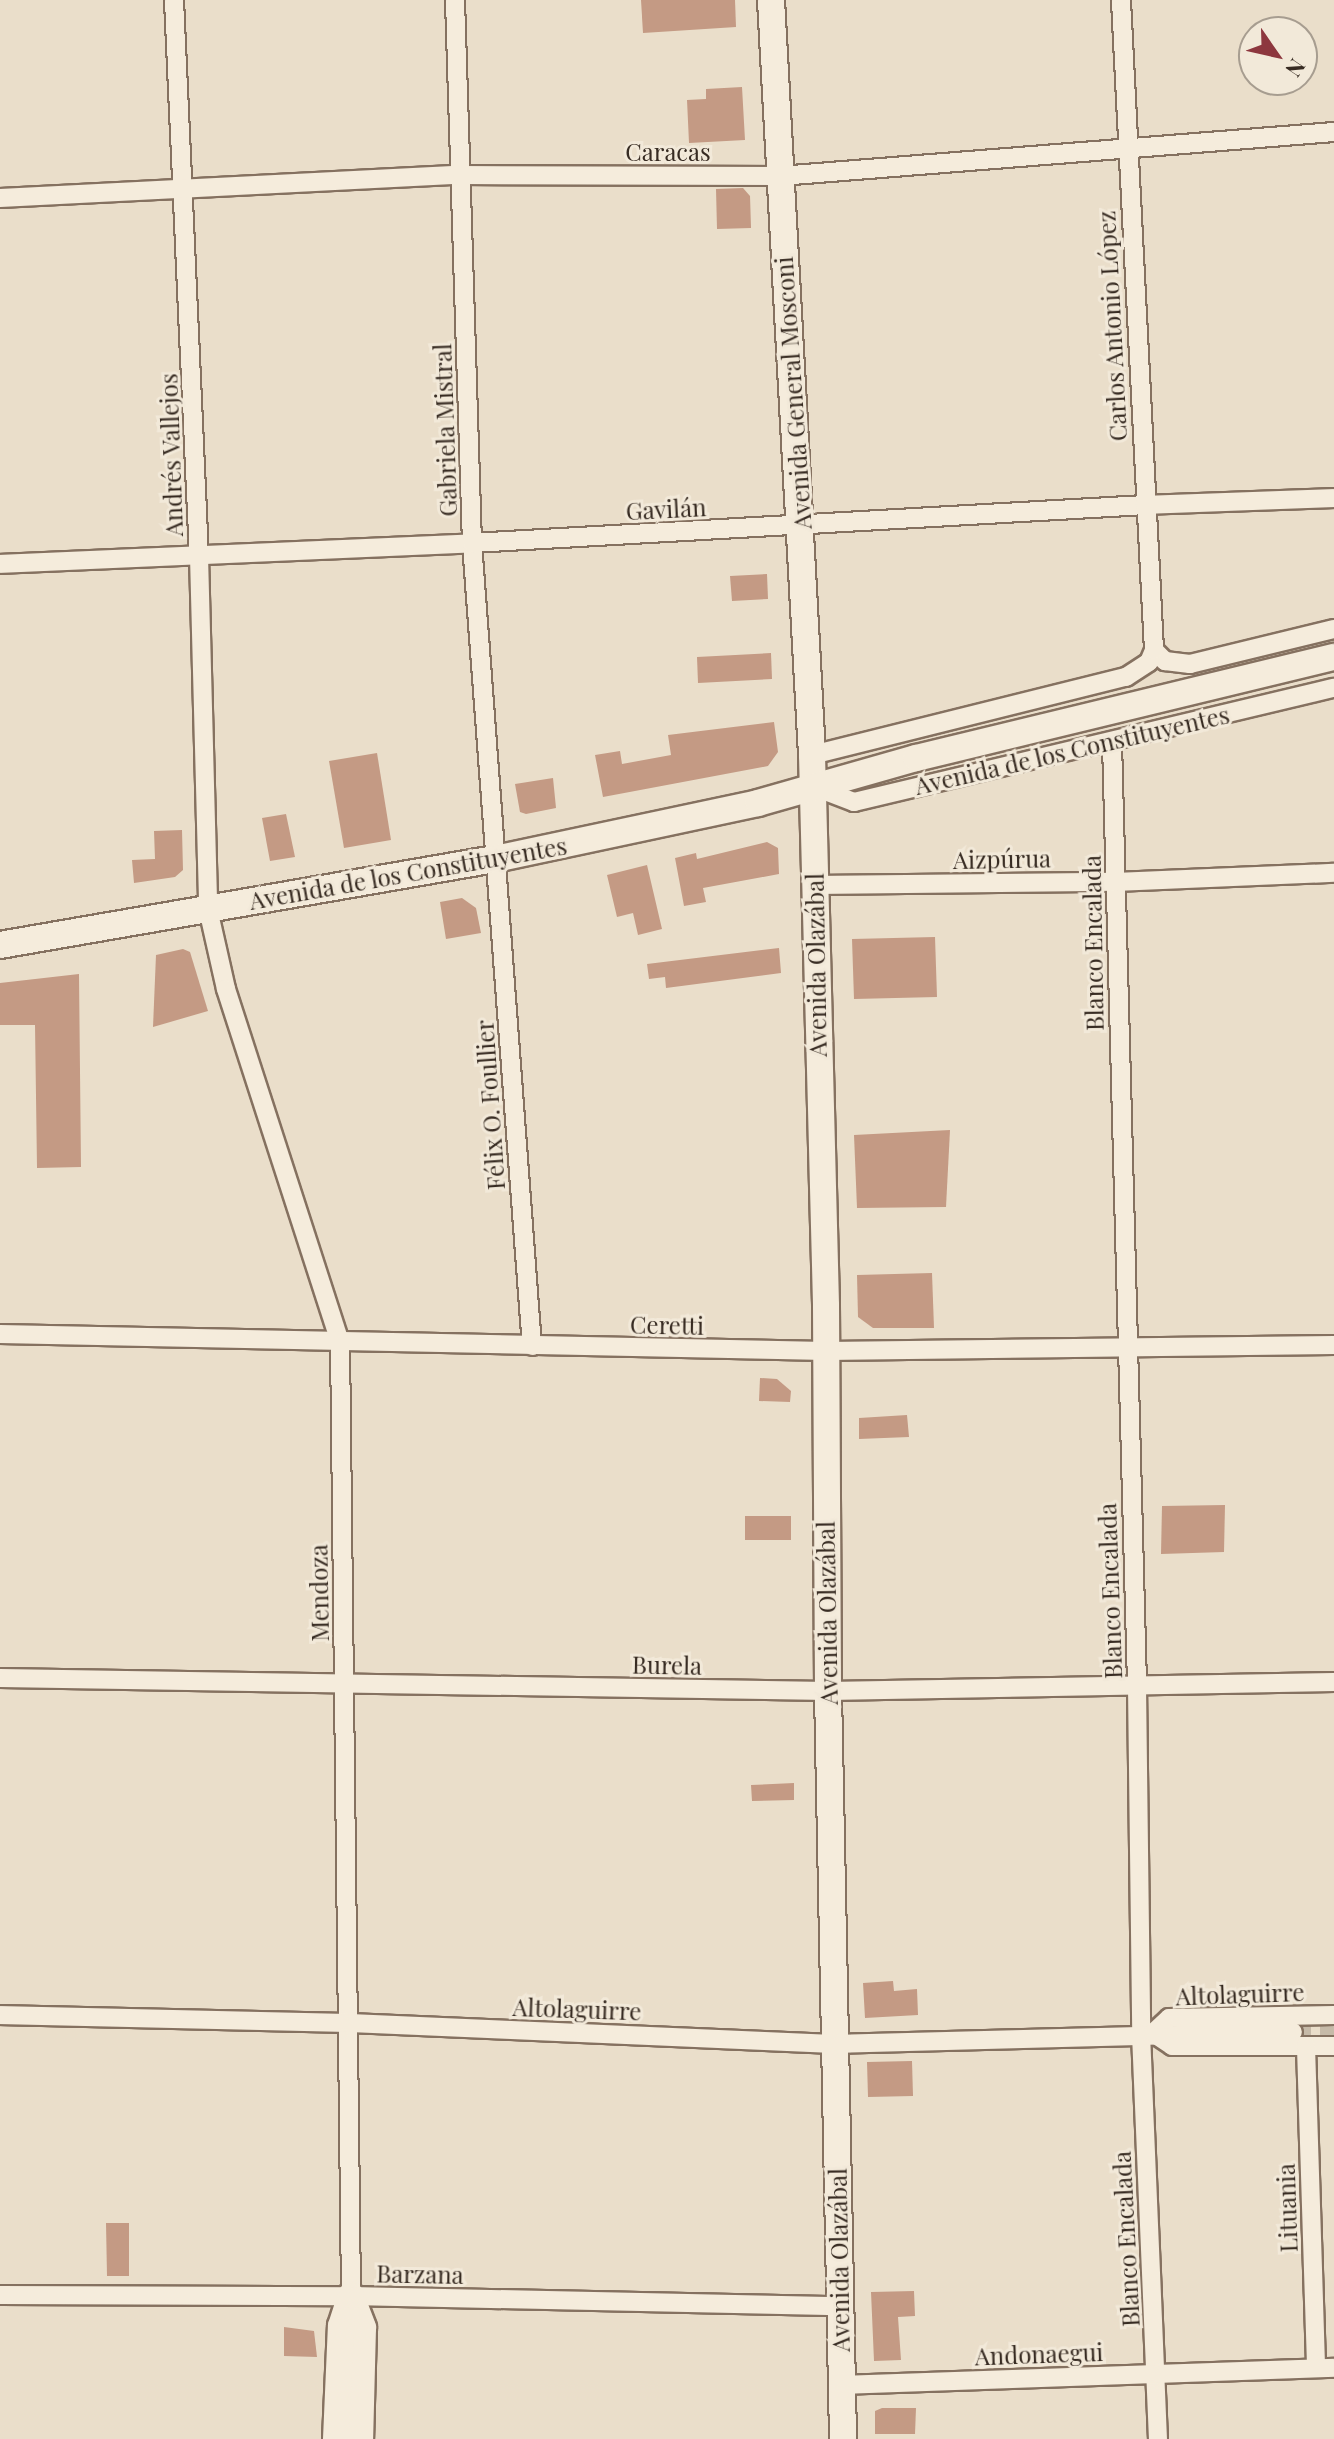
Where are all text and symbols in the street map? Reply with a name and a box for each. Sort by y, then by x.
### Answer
north arrow [1238,16,1318,96]
text: N [1279,53,1313,83]
street label: Caracas [625,138,711,166]
street label: Carlos Antonio López [1092,210,1132,442]
street label: Avenida General Mosconi [769,256,817,530]
street label: Gabriela Mistral [428,343,462,517]
street label: Andrés Vallejos [154,373,188,537]
street label: Gavilán [625,493,707,525]
street label: Avenida de los Constituyentes [911,700,1233,800]
street label: Avenida de los Constituyentes [246,831,570,915]
street label: Aizpúrua [953,844,1051,874]
street label: Blanco Encalada [1077,855,1109,1031]
street label: Avenida Olazábal [800,873,832,1057]
street label: Félix O. Foullier [470,1019,510,1191]
street label: Ceretti [630,1310,704,1340]
street label: Blanco Encalada [1093,1503,1127,1679]
street label: Avenida Olazábal [811,1521,843,1705]
street label: Mendoza [304,1544,334,1642]
street label: Burela [632,1650,702,1680]
street label: Altolaguirre [1175,1977,1305,2011]
street label: Altolaguirre [512,1992,642,2026]
street label: Blanco Encalada [1107,2150,1145,2328]
street label: Lituania [1271,2163,1303,2253]
street label: Avenida Olazábal [823,2168,855,2352]
street label: Barzana [376,2259,464,2289]
street label: Andonaegui [974,2337,1104,2371]

